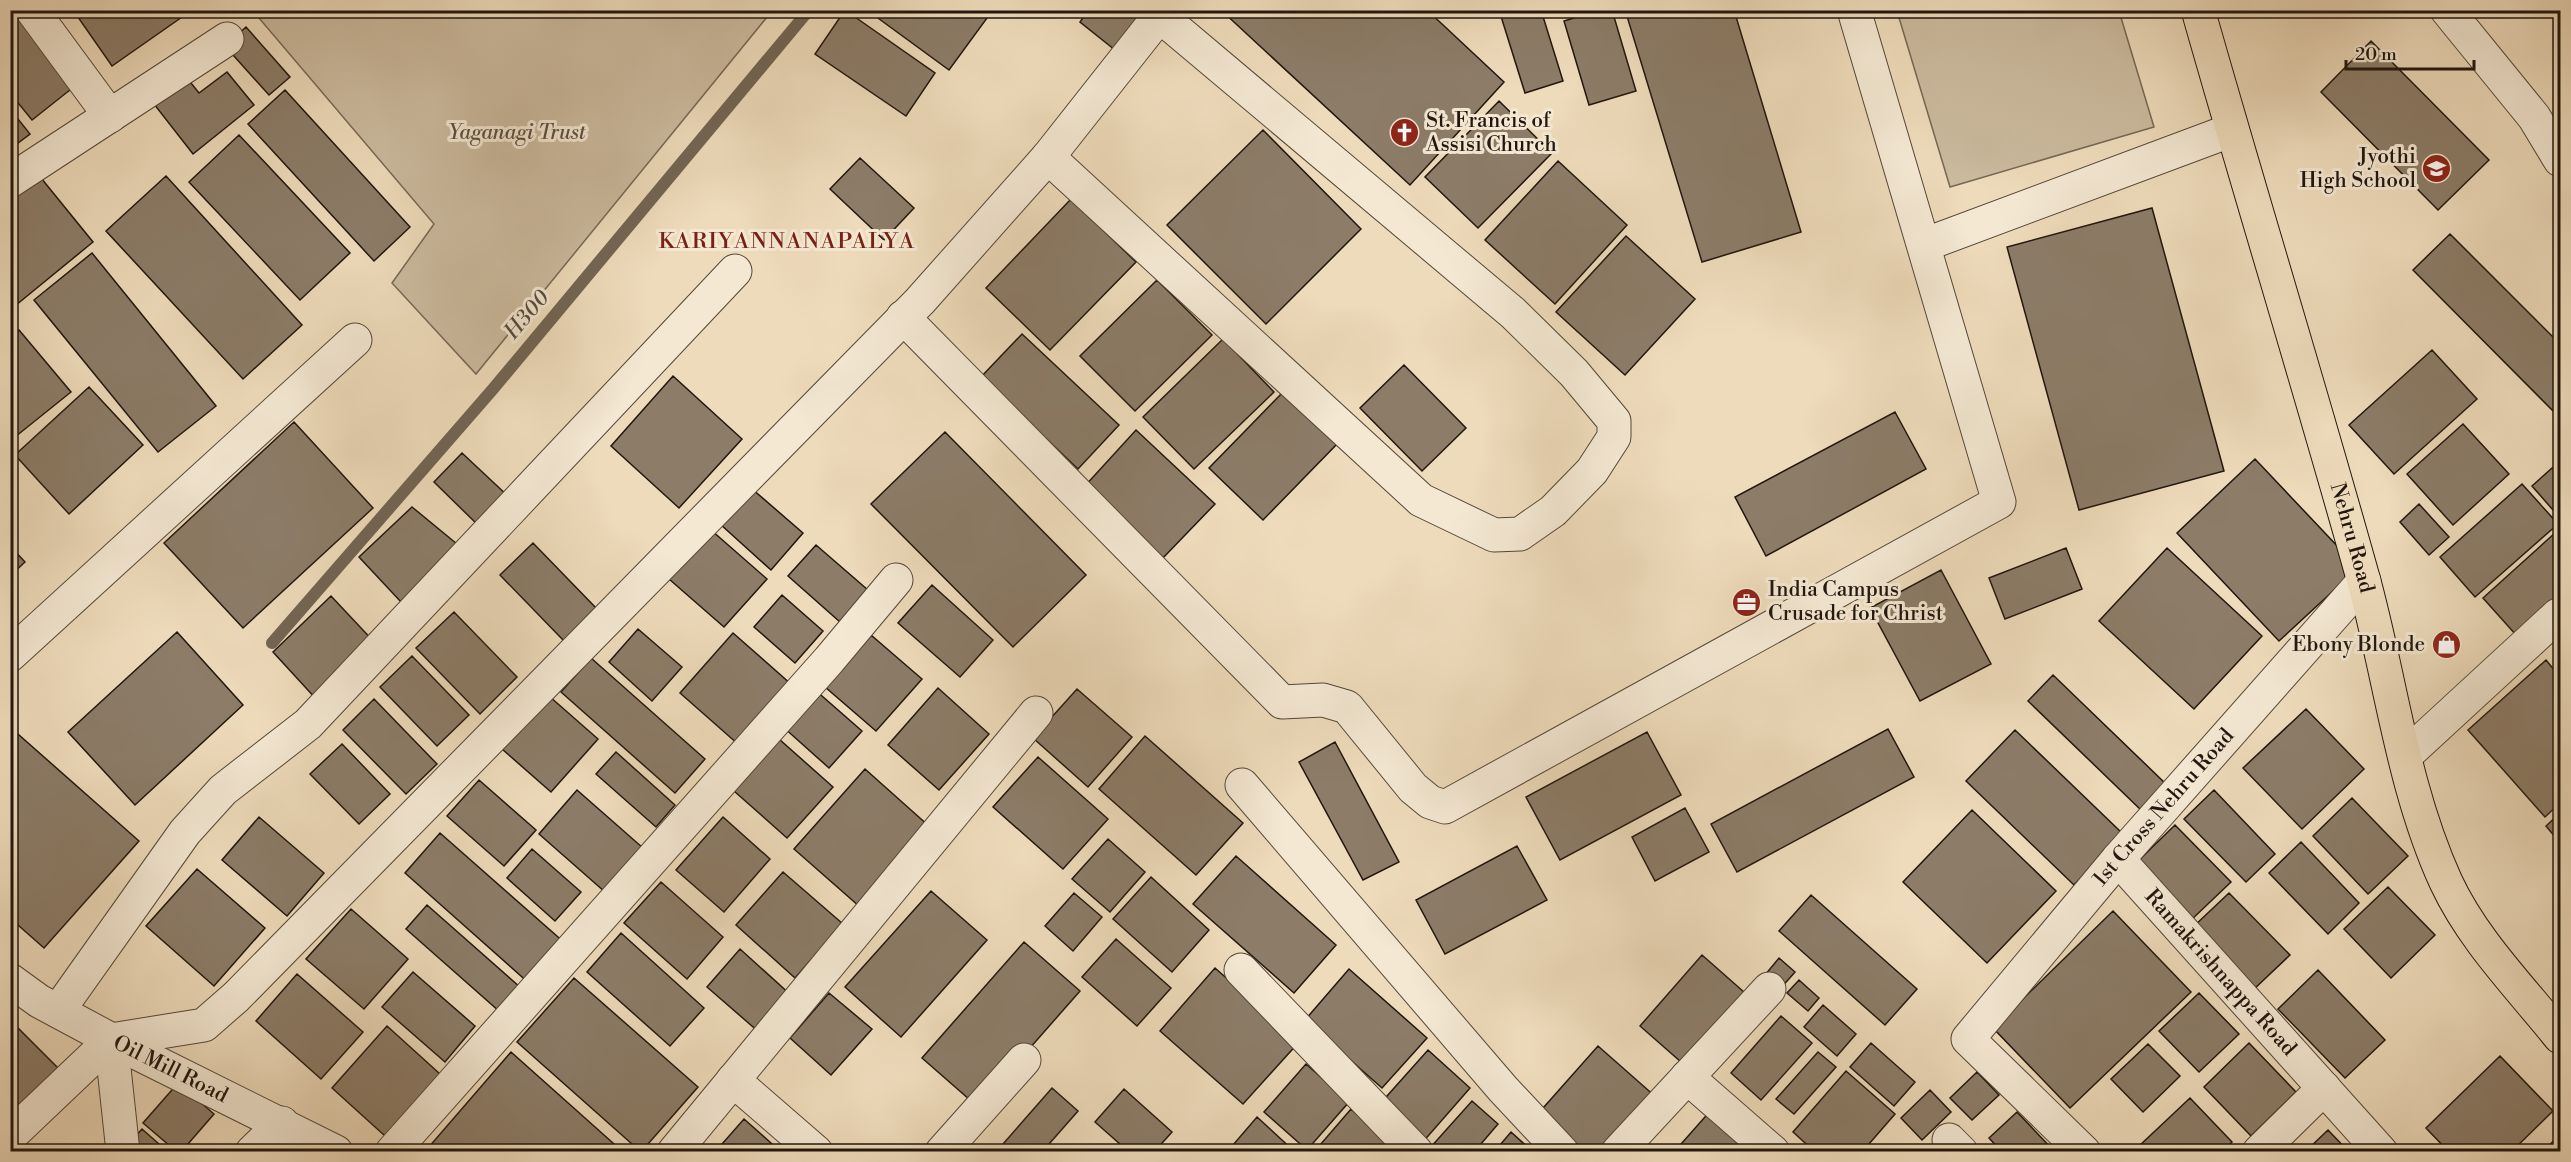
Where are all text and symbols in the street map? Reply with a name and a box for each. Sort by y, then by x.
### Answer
scale bar [2346,33,2474,71]
text: 20 m [2355,43,2397,66]
place label: St. Francis of Assisi Church [1425,108,1557,158]
church icon: St. Francis of Assisi Church [1389,117,1421,149]
park label: Yaganagi Trust [448,120,587,146]
place label: Jyothi High School [2300,144,2416,194]
school or university icon: Jyothi High School [2421,153,2453,185]
district label: KARIYANNANAPALYA [658,228,916,255]
water label: H300 [498,284,556,346]
street label: Nehru Road [2324,480,2380,596]
place label: India Campus Crusade for Christ [1768,577,1944,627]
office icon: India Campus Crusade for Christ [1731,586,1763,618]
shop icon: Ebony Blonde [2430,629,2462,661]
place label: Ebony Blonde [2292,632,2425,658]
street label: 1st Cross Nehru Road [2088,723,2240,892]
street label: Ramakrishnappa Road [2139,884,2302,1062]
street label: Oil Mill Road [109,1030,232,1109]

